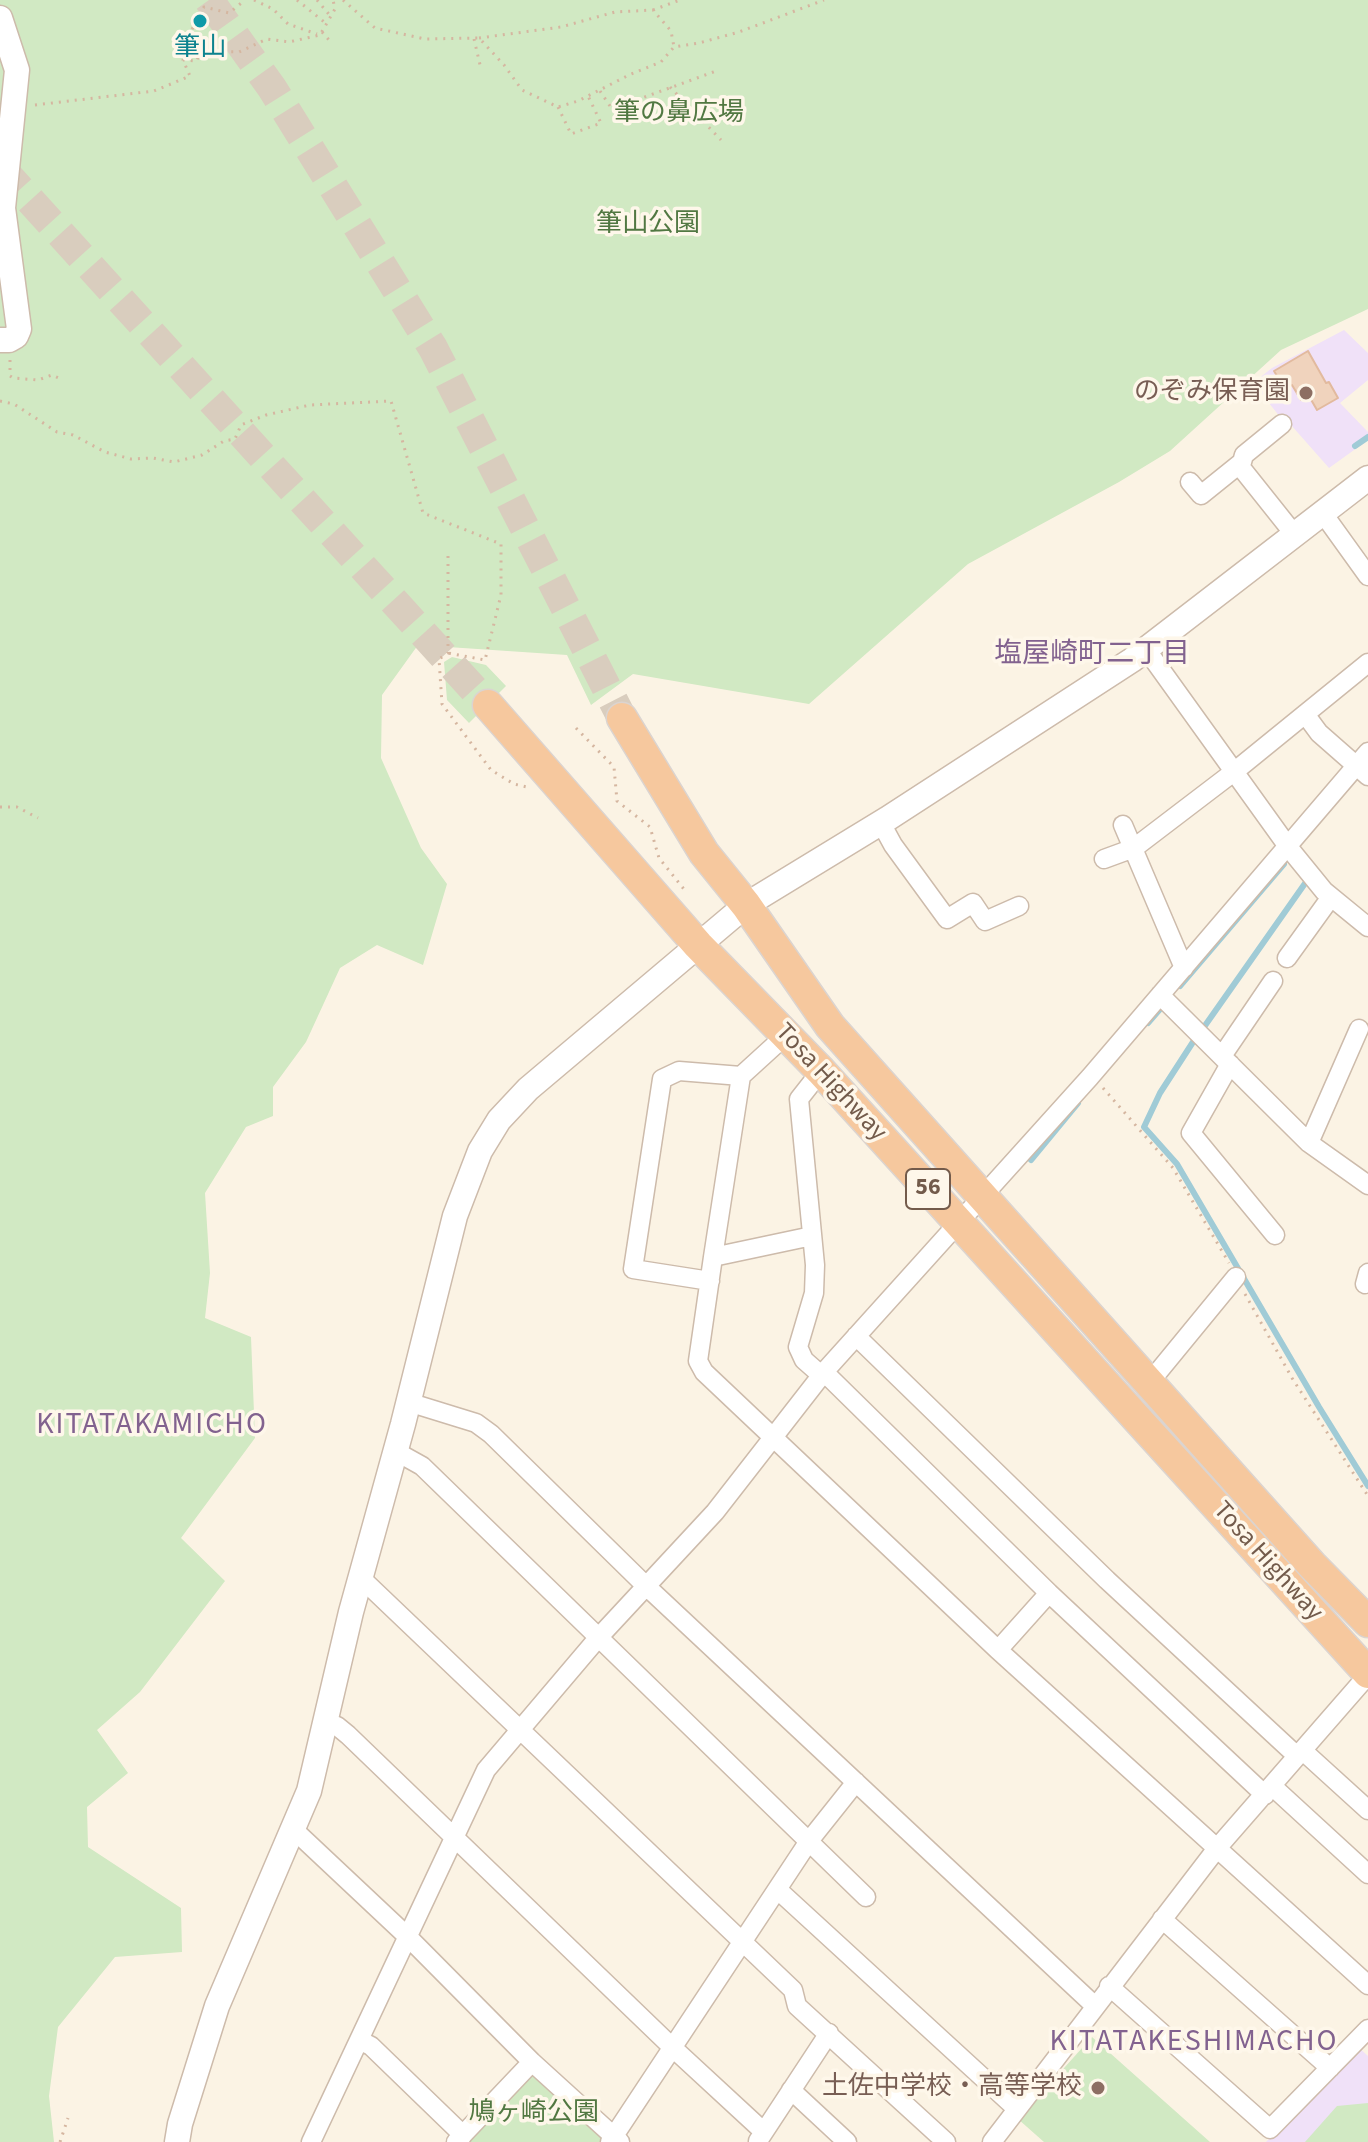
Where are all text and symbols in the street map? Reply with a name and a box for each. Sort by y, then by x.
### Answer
marker: 筆山 [191,12,209,30]
place label: 筆山 [174,33,226,65]
park label: 筆の鼻広場 [614,98,744,130]
park label: 筆山公園 [596,209,700,241]
place label: のぞみ保育園 [1134,377,1290,409]
marker: のぞみ保育園 [1297,384,1315,402]
district label: 塩屋崎町二丁目 [994,639,1190,673]
street label: Tosa Highway [768,1018,892,1148]
road number: 56 [906,1169,950,1209]
district label: KITATAKAMICHO [36,1408,268,1444]
street label: Tosa Highway [1205,1496,1329,1628]
district label: KITATAKESHIMACHO [1049,2025,1339,2061]
place label: 土佐中学校・高等学校 [822,2072,1082,2104]
marker: 土佐中学校・高等学校 [1089,2079,1107,2097]
park label: 鳩ヶ崎公園 [469,2098,599,2130]

